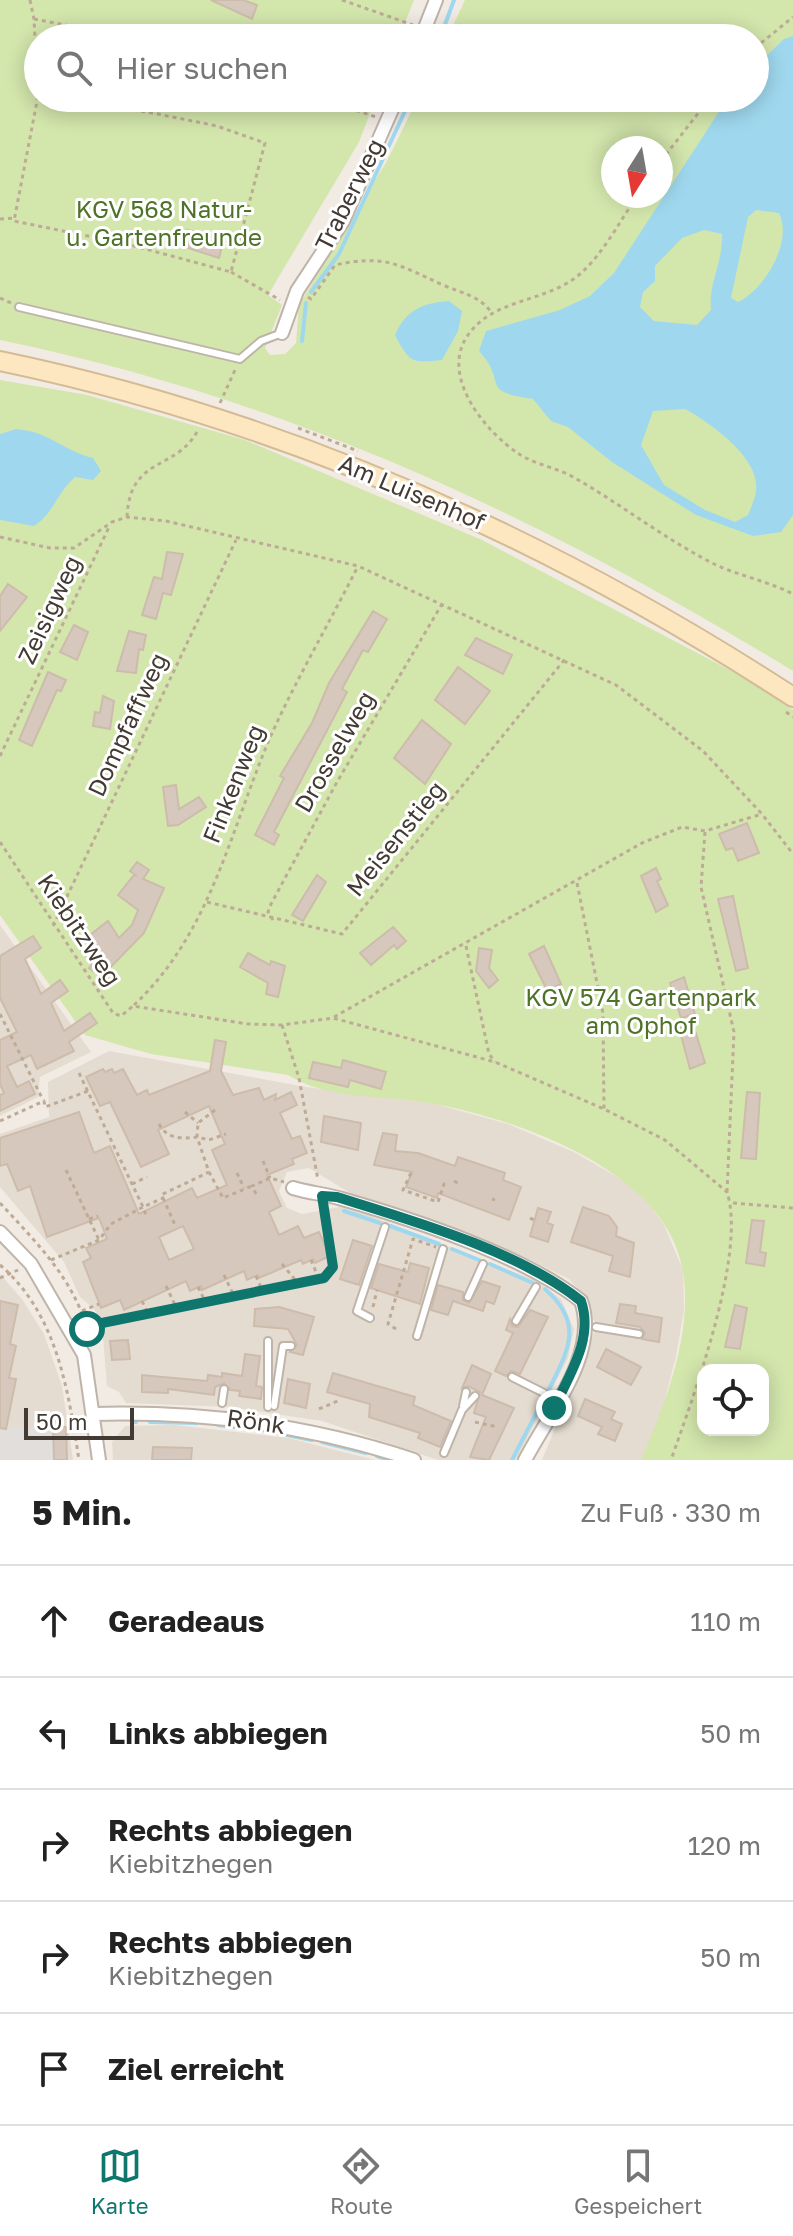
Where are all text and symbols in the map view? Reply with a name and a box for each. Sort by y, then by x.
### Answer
search box [24,24,769,112]
icon: search [52,46,96,90]
text: Hier suchen [116,50,288,86]
street label: Traberweg [308,133,389,255]
north arrow [601,136,673,208]
park label: KGV 568 Natur- u. Gartenfreunde [66,194,262,251]
street label: Am Luisenhof [335,448,491,536]
street label: Zeisigweg [11,551,86,668]
street label: Dompfaffweg [81,648,173,801]
street label: Drosselweg [287,686,380,817]
street label: Finkenweg [196,720,269,847]
street label: Meisenstieg [340,775,450,902]
street label: Kiebitzweg [32,868,128,991]
park label: KGV 574 Gartenpark am Ophof [525,982,757,1039]
route start [69,1311,105,1347]
map controls [697,1364,769,1436]
button: locate [697,1364,769,1436]
route end [536,1390,572,1426]
street label: Rönk [225,1402,287,1439]
scale bar [24,1404,134,1440]
text: 50 m [36,1408,87,1435]
text: 5 Min. [32,1492,132,1532]
text: Zu Fuß · 330 m [581,1497,761,1528]
icon: ahead [32,1599,76,1643]
text: Geradeaus [108,1603,265,1639]
text: 110 m [690,1606,761,1637]
icon: left [32,1711,76,1755]
text: Links abbiegen [108,1715,328,1751]
text: 50 m [700,1718,761,1749]
text: Rechts abbiegen [108,1812,352,1848]
icon: right [32,1823,76,1867]
text: 120 m [688,1830,761,1861]
text: Kiebitzhegen [108,1848,273,1879]
text: Rechts abbiegen [108,1924,352,1960]
icon: right [32,1935,76,1979]
text: 50 m [700,1942,761,1973]
text: Kiebitzhegen [108,1960,273,1991]
icon: arrive [32,2047,76,2091]
text: Ziel erreicht [108,2051,284,2087]
tab: Karte [91,2144,149,2219]
tab: Route [330,2144,393,2219]
tab: Gespeichert [574,2144,702,2219]

